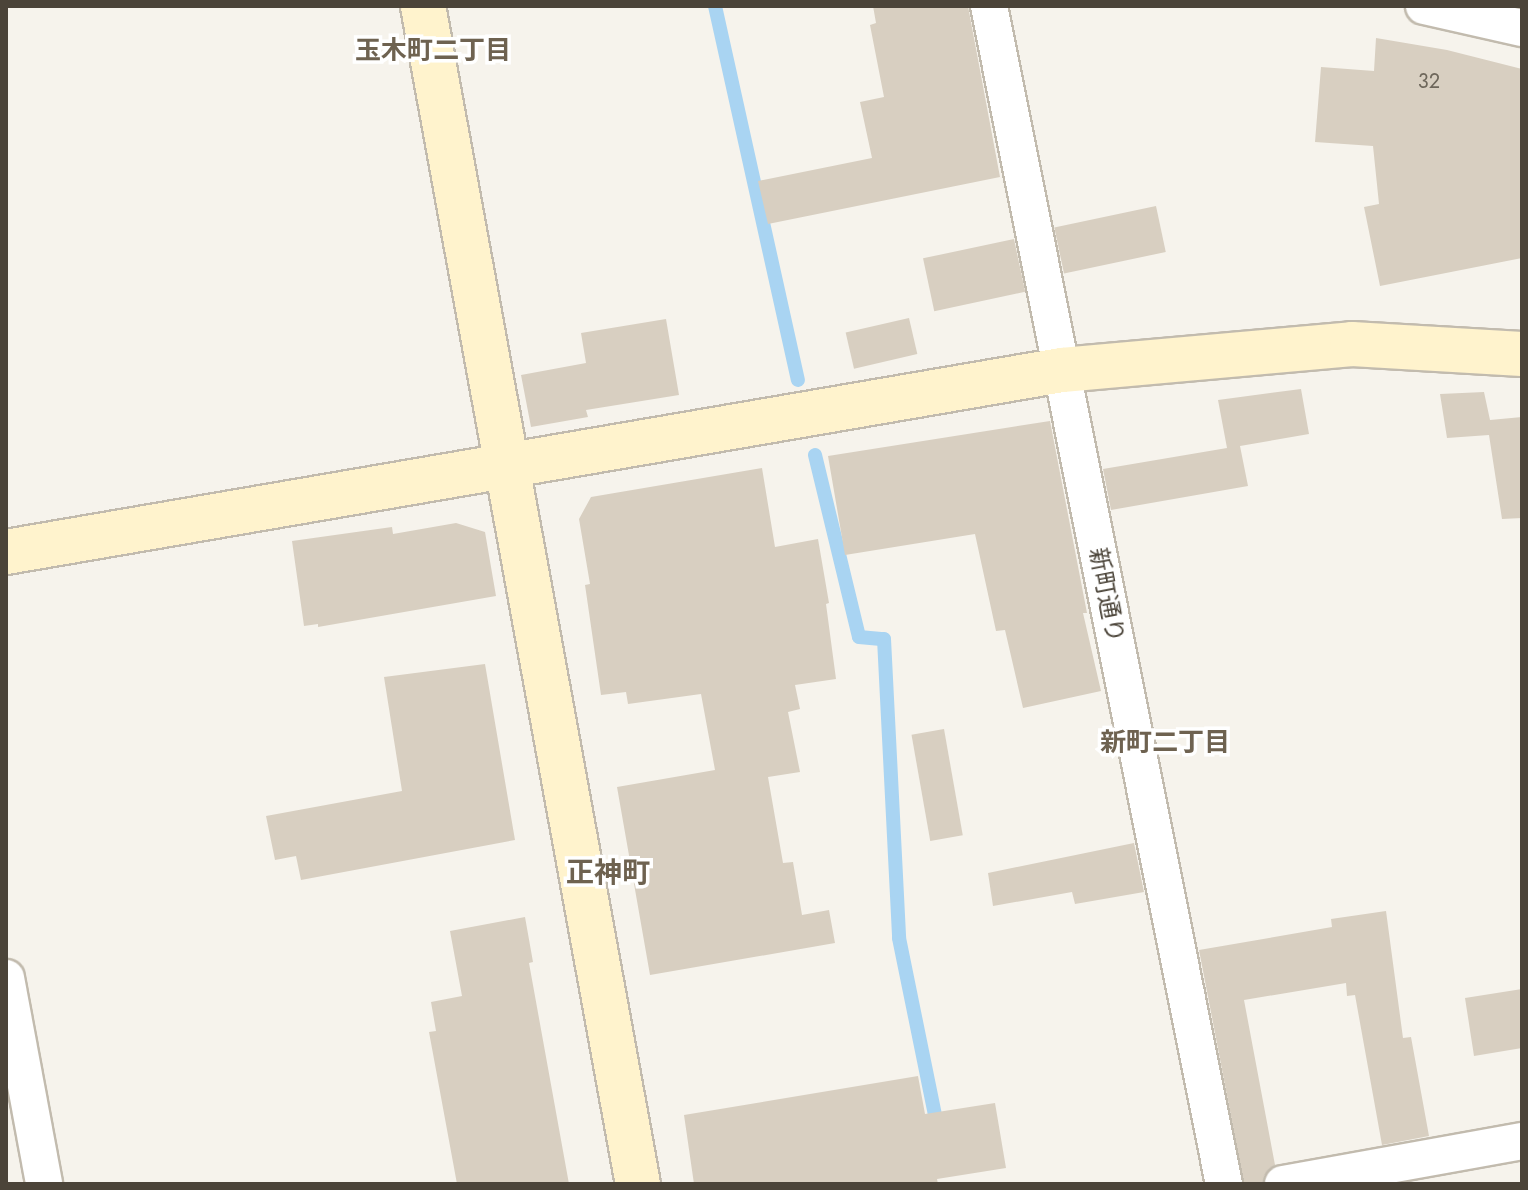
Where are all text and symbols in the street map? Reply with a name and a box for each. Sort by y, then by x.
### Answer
district label: 玉木町二丁目 [355,35,511,67]
house number: 32 [1418,69,1440,93]
street label: 新町通り [1084,545,1130,645]
district label: 新町二丁目 [1100,727,1230,759]
district label: 正神町 [566,856,650,890]

